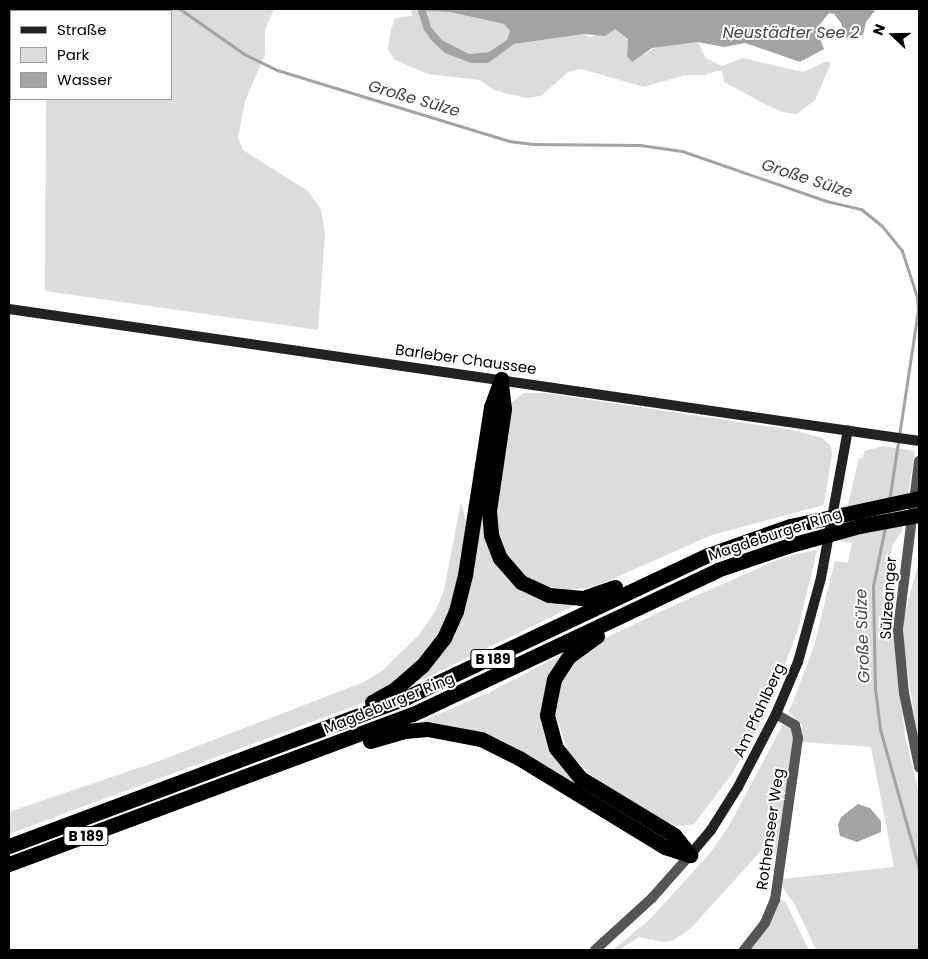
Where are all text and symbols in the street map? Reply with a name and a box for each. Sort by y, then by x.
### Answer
legend [10,10,172,100]
north arrow [868,10,918,60]
text: Straße [57,19,107,40]
text: N [868,21,890,38]
water label: Neustädter See 2 [723,23,859,43]
text: Park [57,44,89,65]
text: Wasser [57,69,112,90]
water label: Große Sülze [366,77,462,121]
water label: Große Sülze [759,155,855,203]
street label: Barleber Chaussee [394,340,538,378]
street label: Magdeburger Ring [706,504,844,564]
street label: Sülzeanger [876,556,900,640]
water label: Große Sülze [852,588,874,684]
road number: B 189 [469,648,517,671]
street label: Am Pfahlberg [729,660,789,760]
street label: Magdeburger Ring [321,669,457,737]
street label: Rothenseer Weg [753,767,787,891]
road number: B 189 [62,824,110,848]

